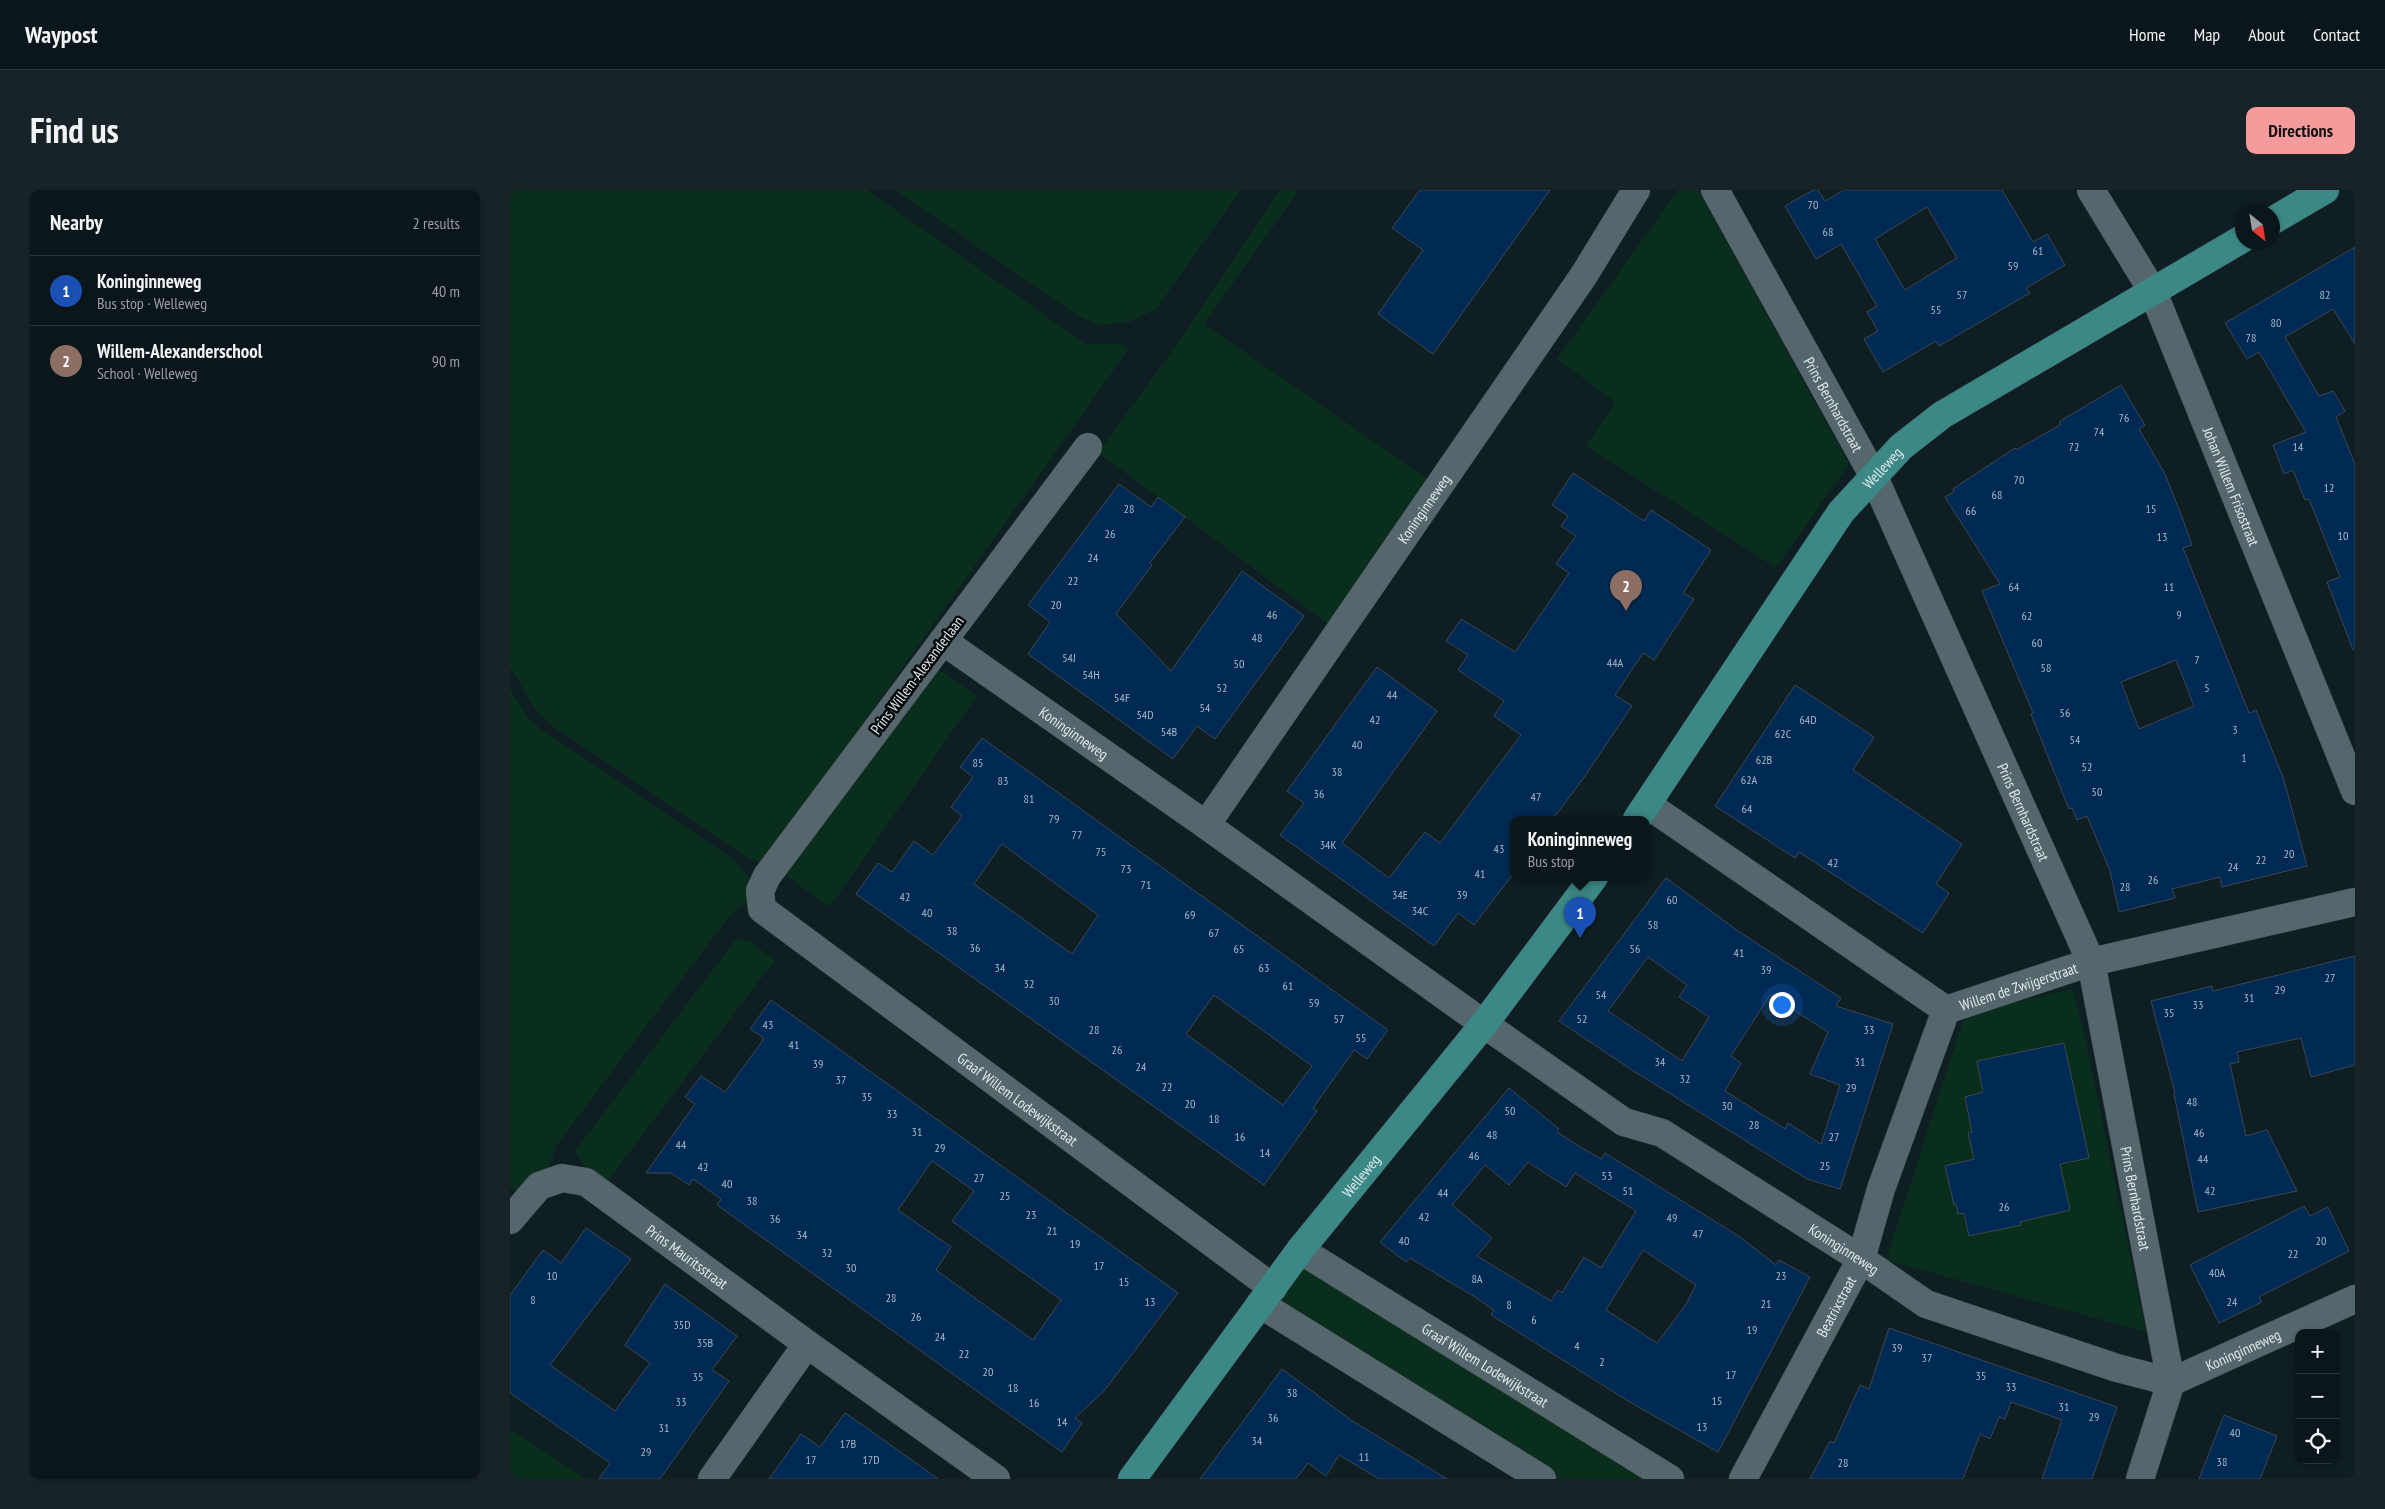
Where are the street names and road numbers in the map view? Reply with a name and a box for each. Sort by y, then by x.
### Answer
street label: Prins Bernhardstraat [1800,354,1868,455]
street label: Johan Willem Frisostraat [2199,423,2264,548]
street label: Welleweg [1858,443,1906,492]
street label: Koninginneweg [1393,470,1454,547]
street label: Prins Willem-Alexanderlaan [866,612,968,738]
street label: Koninginneweg [1036,702,1112,763]
street label: Prins Bernhardstraat [1994,760,2054,864]
street label: Willem de Zwijgerstraat [1957,958,2080,1014]
street label: Graaf Willem Lodewijkstraat [954,1048,1082,1150]
street label: Prins Bernhardstraat [2117,1145,2155,1252]
street label: Welleweg [1337,1150,1384,1201]
street label: Koninginneweg [1805,1219,1883,1278]
street label: Prins Mauritsstraat [643,1220,732,1293]
street label: Beatrixstraat [1812,1272,1860,1340]
street label: Graaf Willem Lodewijkstraat [1419,1318,1552,1411]
street label: Koninginneweg [2203,1324,2283,1375]

